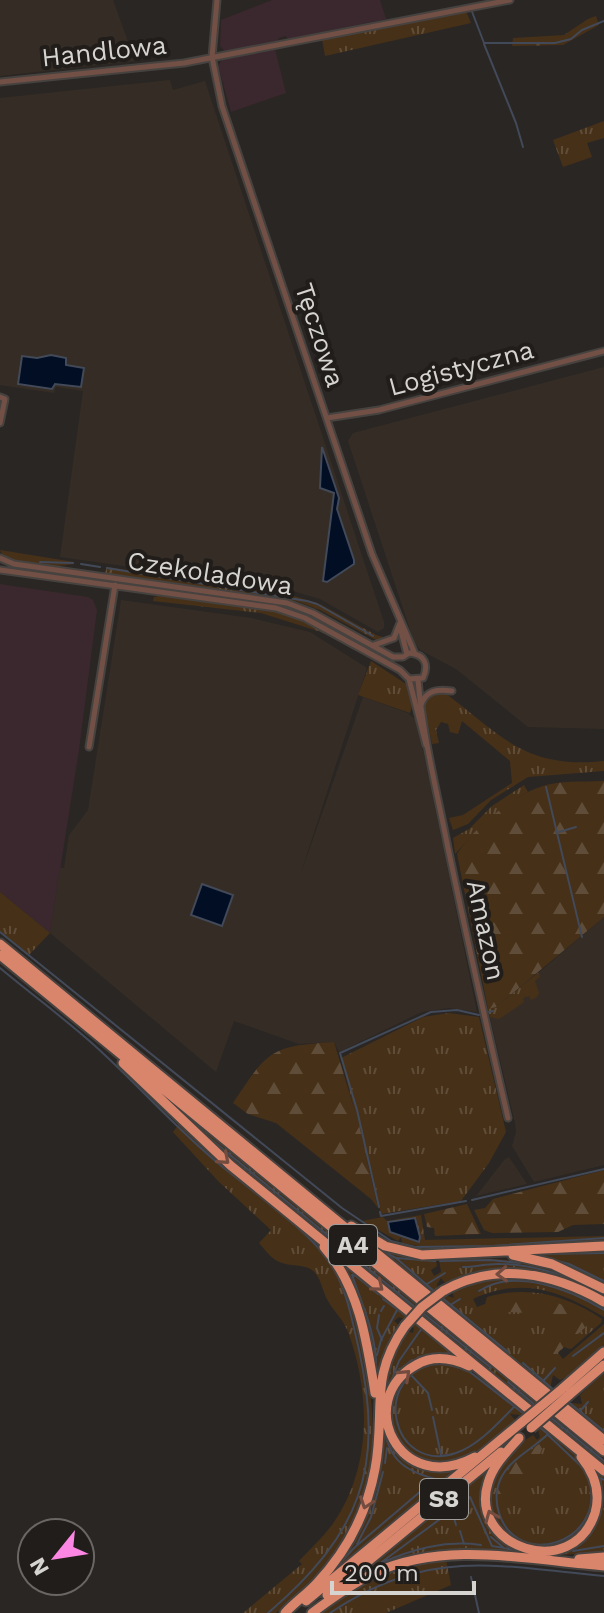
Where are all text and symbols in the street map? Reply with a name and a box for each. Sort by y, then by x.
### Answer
street label: Handlowa [40,30,168,72]
street label: Tęczowa [289,279,351,391]
street label: Logistyczna [385,334,537,402]
street label: Czekoladowa [125,545,295,601]
street label: Amazon [461,877,511,983]
one-way arrow [214,1150,229,1164]
road number: A4 [329,1225,377,1265]
one-way arrow [495,1265,508,1282]
one-way arrow [369,1276,384,1290]
one-way arrow [396,1369,410,1384]
road number: S8 [420,1479,468,1519]
one-way arrow [359,1495,376,1509]
one-way arrow [485,1510,501,1524]
north arrow [16,1517,96,1597]
scale bar [332,1545,474,1595]
text: N [24,1553,54,1580]
text: 200 m [344,1559,419,1587]

